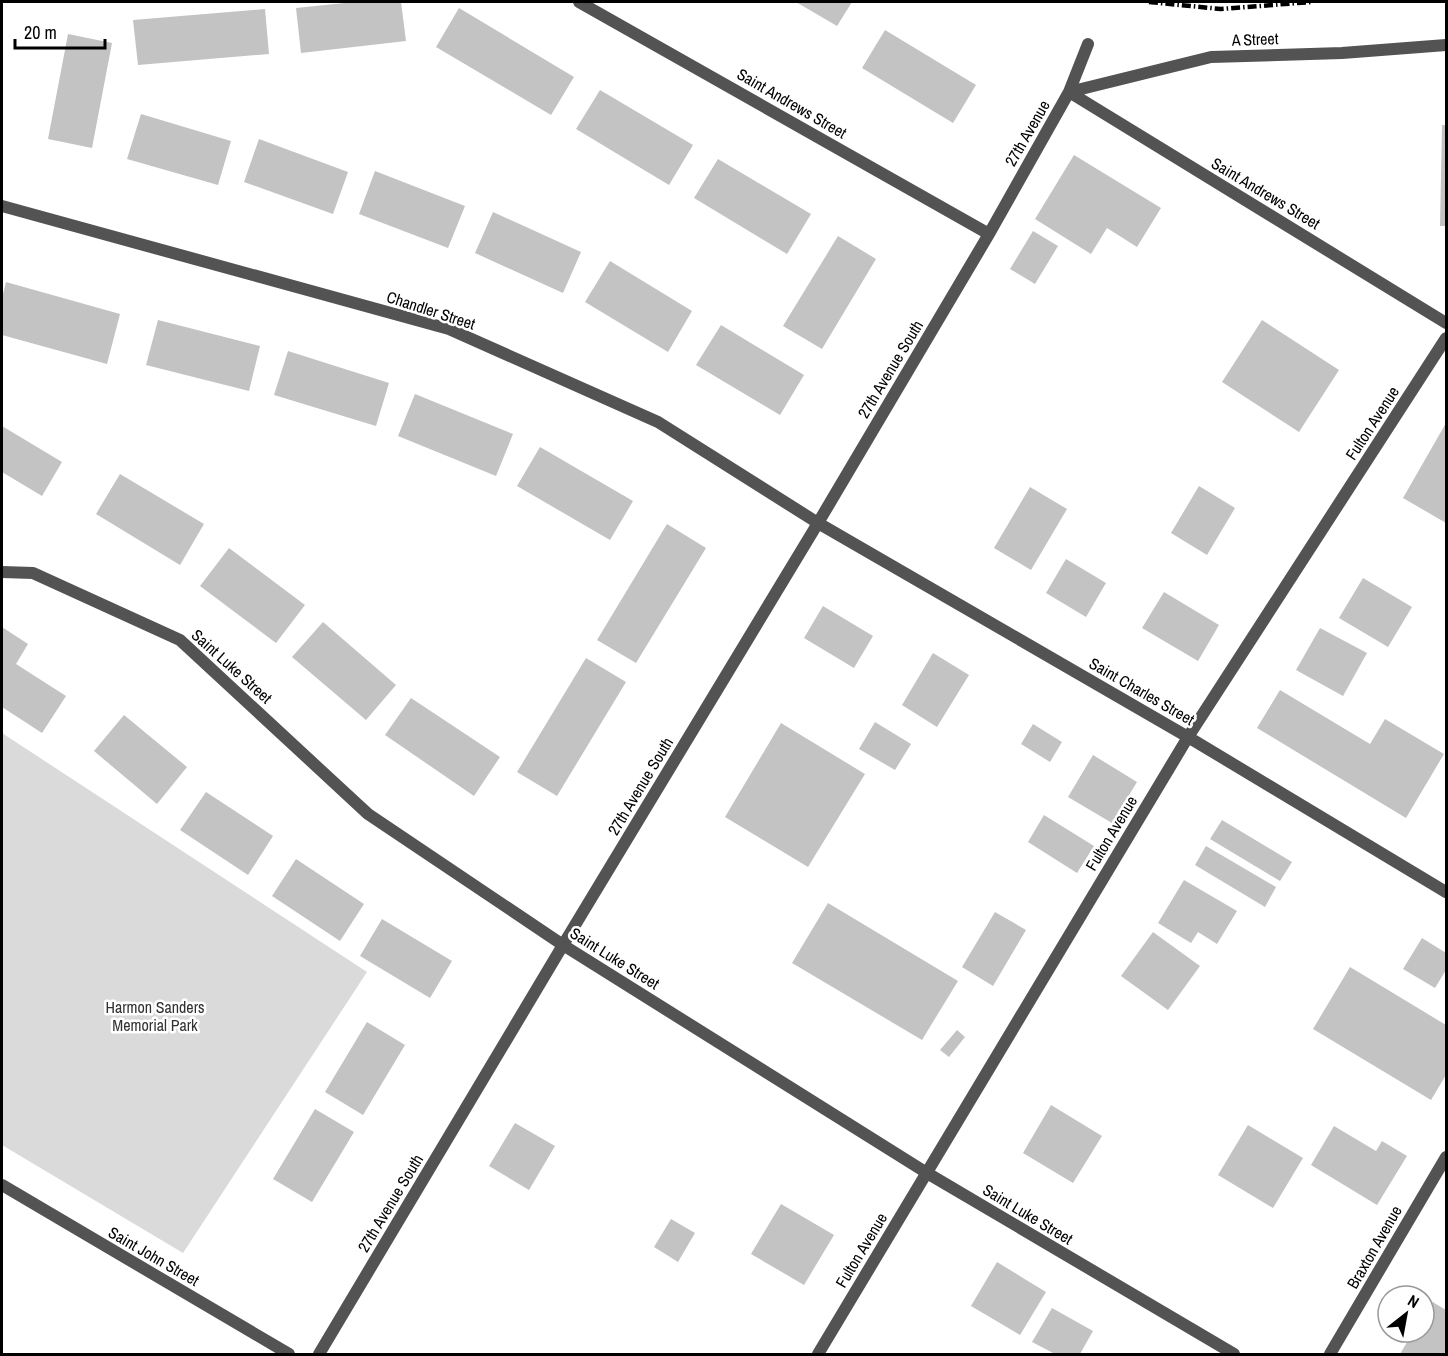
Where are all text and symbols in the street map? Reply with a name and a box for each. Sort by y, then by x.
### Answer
scale bar [15,12,105,50]
text: 20 m [24,20,57,45]
street label: A Street [1230,27,1279,51]
street label: Saint Andrews Street [733,63,851,144]
street label: 27th Avenue [999,96,1055,170]
street label: Saint Andrews Street [1208,152,1325,234]
street label: Chandler Street [384,285,478,335]
street label: 27th Avenue South [852,316,928,422]
street label: Fulton Avenue [1340,382,1404,464]
street label: Saint Luke Street [187,624,277,708]
street label: Saint Charles Street [1085,652,1199,730]
street label: 27th Avenue South [602,733,678,839]
street label: Fulton Avenue [1080,791,1142,875]
street label: Saint Luke Street [566,922,664,994]
park label: Harmon Sanders Memorial Park [105,996,205,1036]
street label: 27th Avenue South [352,1150,428,1256]
street label: Saint Luke Street [979,1178,1077,1250]
street label: Braxton Avenue [1341,1201,1407,1293]
street label: Fulton Avenue [830,1208,892,1292]
street label: Saint John Street [105,1221,204,1291]
north arrow [1376,1284,1436,1344]
text: N [1404,1289,1423,1313]

